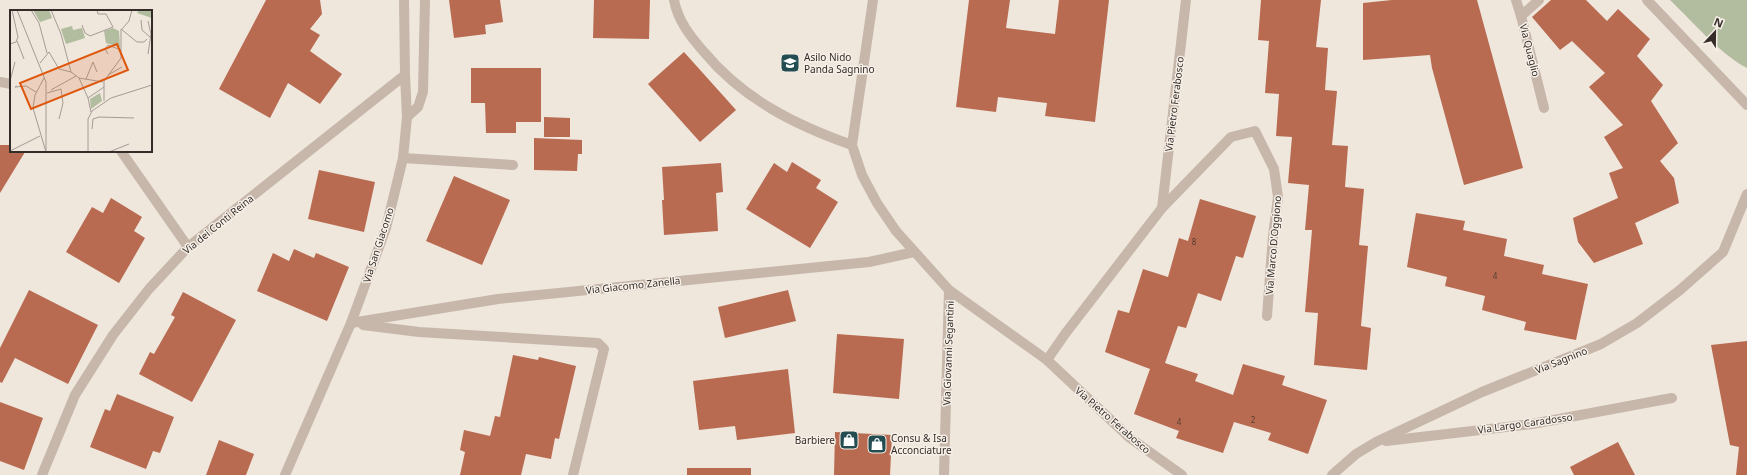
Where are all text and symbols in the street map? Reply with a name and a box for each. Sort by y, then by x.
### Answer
inset map [10,10,152,152]
north arrow [1695,12,1735,52]
text: N [1712,14,1726,31]
street label: Via Quaglio [1517,22,1543,78]
place label: Asilo Nido Panda Sagnino [804,50,874,76]
school or university icon: Asilo Nido Panda Sagnino [779,52,801,74]
street label: Via Pietro Ferabosco [1161,56,1187,152]
street label: Via dei Conti Reina [180,191,256,257]
street label: Via Marco D'Oggiono [1262,195,1284,295]
street label: Via San Giacomo [359,206,397,284]
house number: 8 [1192,236,1197,247]
house number: 4 [1493,270,1498,281]
street label: Via Giacomo Zanella [585,273,681,297]
street label: Via Giovanni Segantini [939,300,957,406]
street label: Via Sagnino [1533,343,1589,377]
street label: Via Pietro Ferabosco [1072,383,1154,457]
street label: Via Largo Caradosso [1477,409,1573,437]
house number: 2 [1251,414,1256,425]
house number: 4 [1177,416,1182,427]
shop icon: Barbiere [838,429,860,451]
place label: Consu & Isa Acconciature [891,431,952,457]
place label: Barbiere [795,433,835,447]
shop icon: Consu & Isa Acconciature [866,433,888,455]

